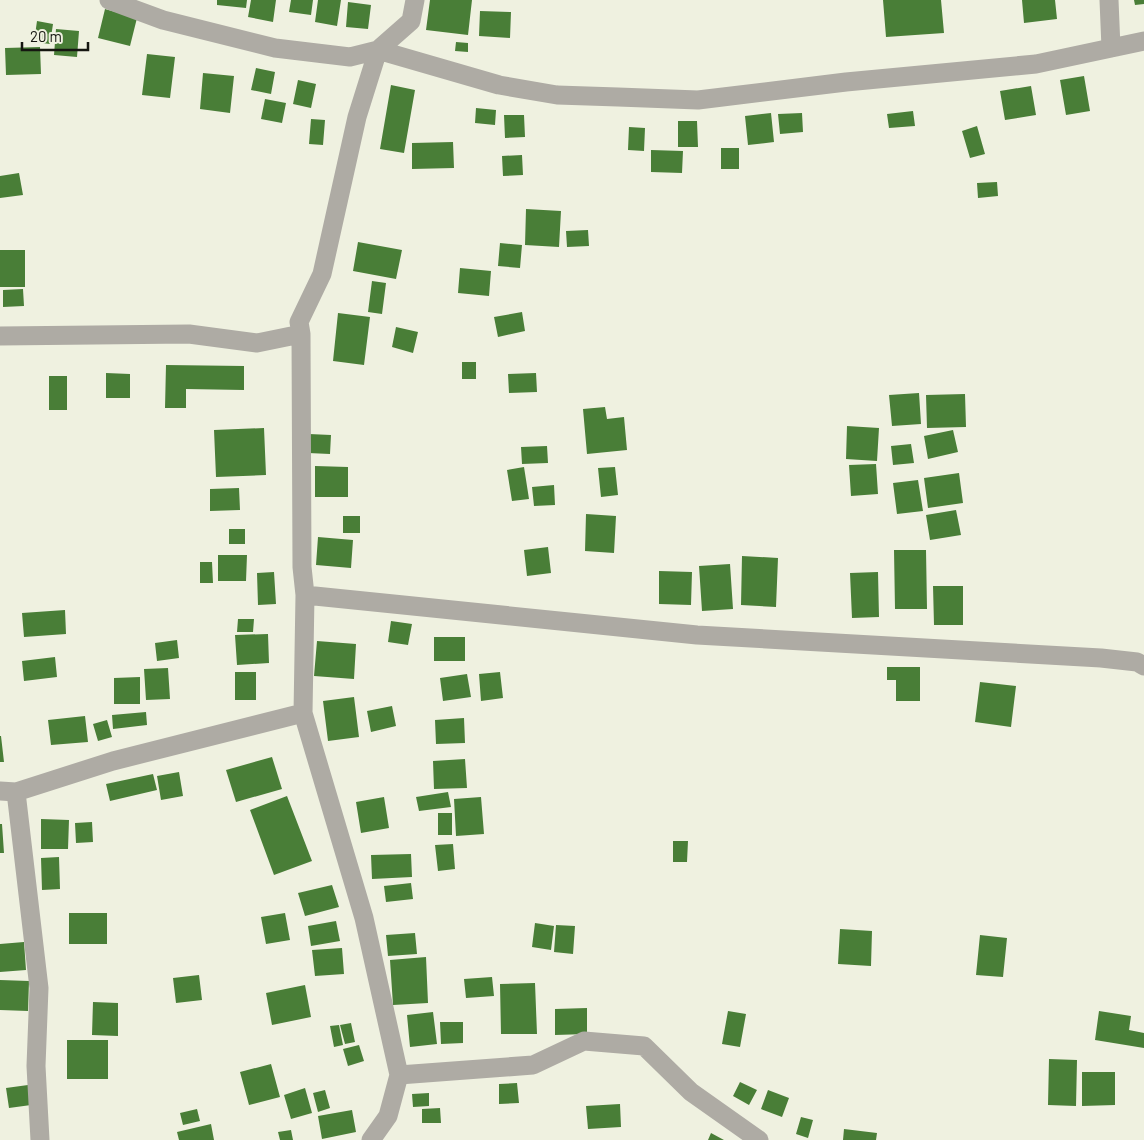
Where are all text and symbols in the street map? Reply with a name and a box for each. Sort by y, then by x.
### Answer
scale bar [22,20,89,52]
text: 20 m [30,27,62,45]

